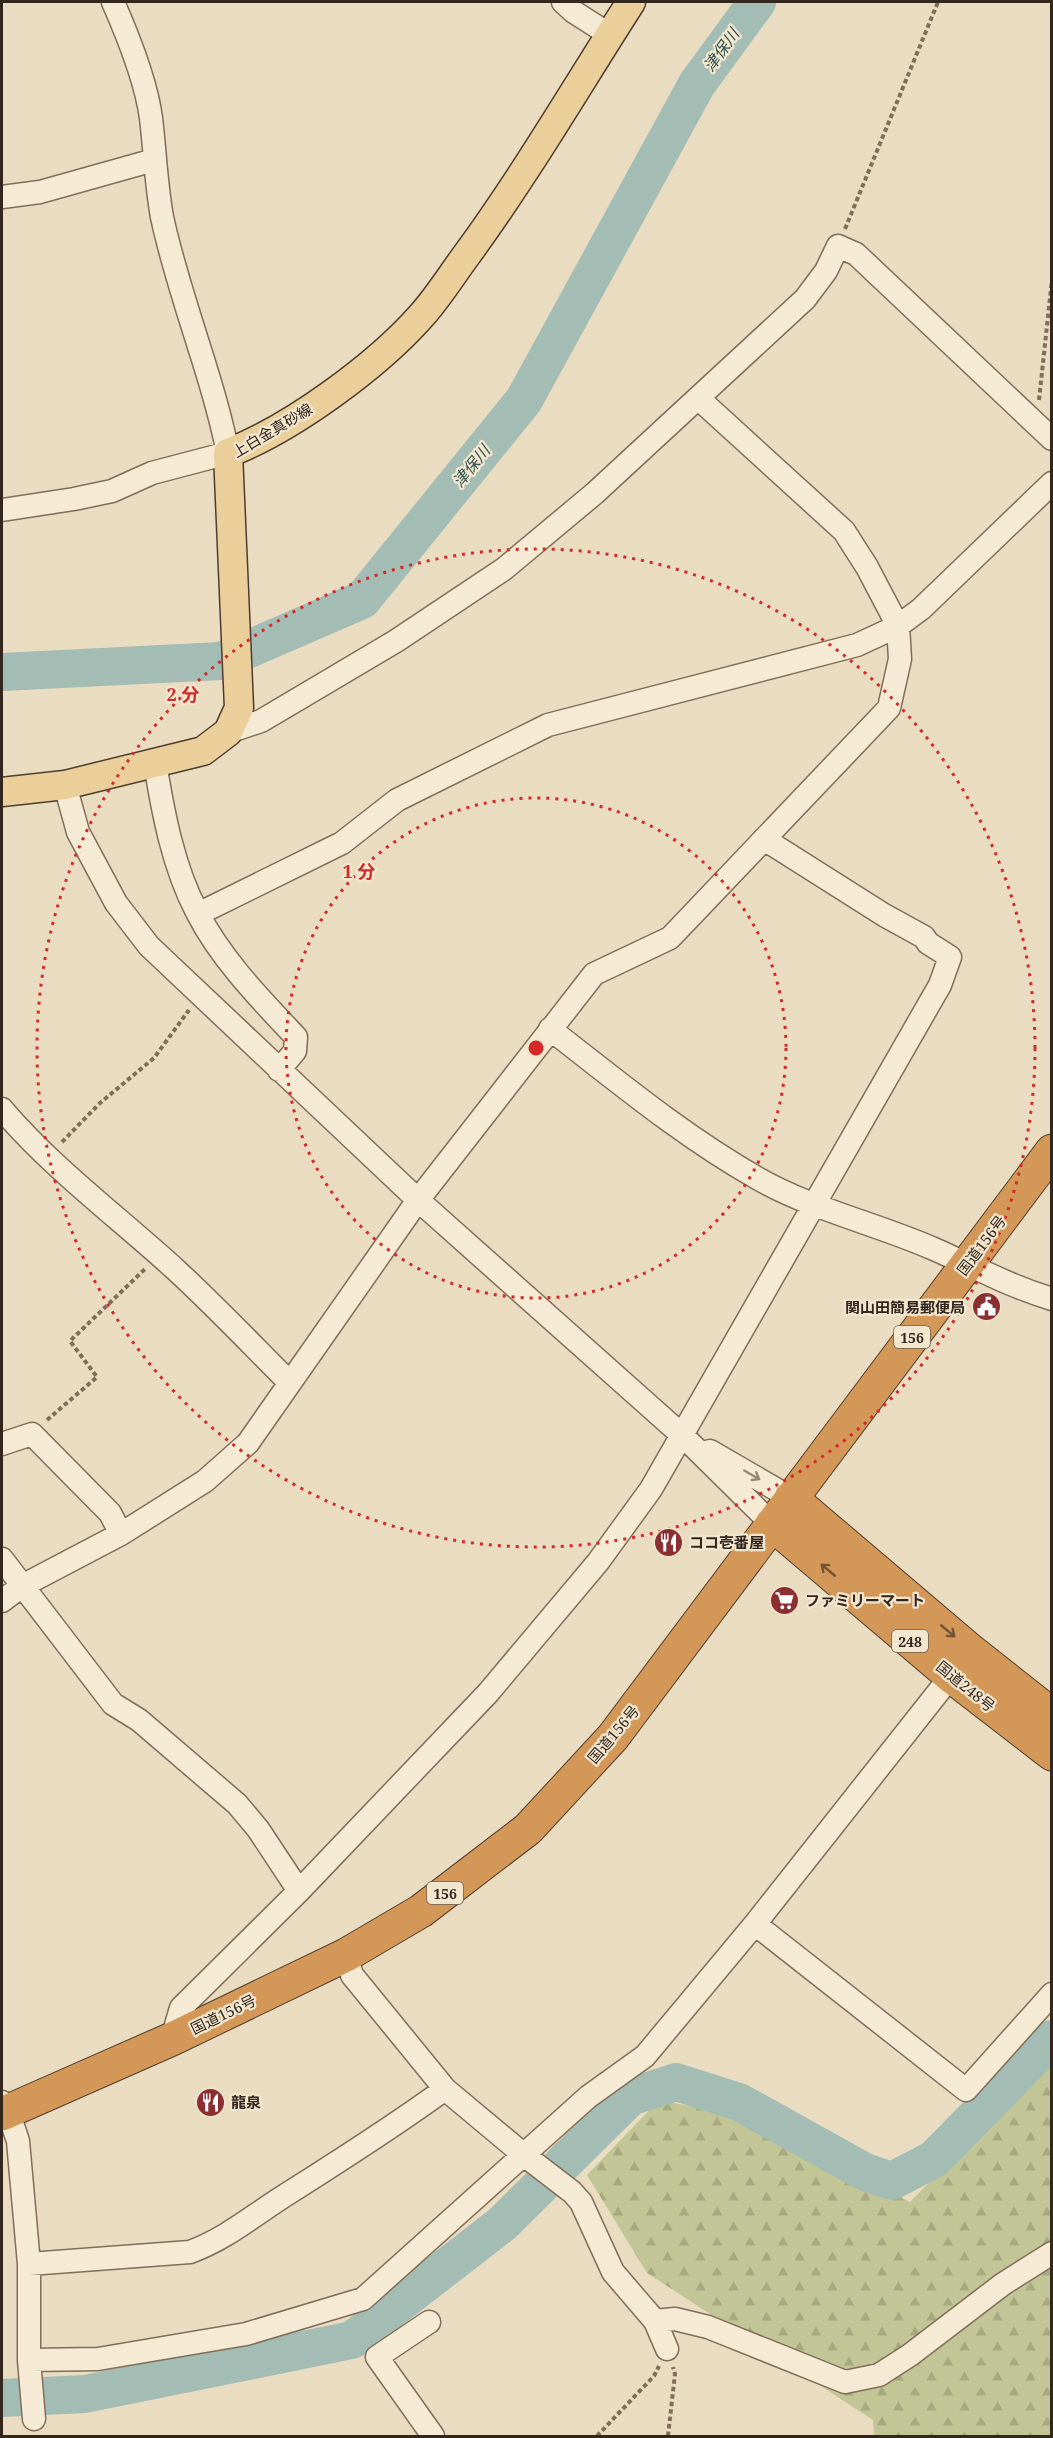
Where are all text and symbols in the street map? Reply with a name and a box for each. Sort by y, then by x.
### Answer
water label: 津保川 [698,23,745,76]
street label: 上白金真砂線 [228,398,316,462]
water label: 津保川 [447,439,496,492]
text: 2 分 [167,682,199,706]
text: 1 分 [343,859,375,883]
centre of rings [526,1038,546,1058]
street label: 国道156号 [952,1211,1010,1279]
public building icon: 関山田簡易郵便局 [970,1291,1002,1323]
place label: 関山田簡易郵便局 [845,1297,965,1317]
road number: 156 [894,1326,930,1348]
one-way arrow [743,1469,760,1481]
restaurant icon: ココ壱番屋 [652,1526,684,1558]
place label: ココ壱番屋 [689,1532,764,1552]
one-way arrow [820,1563,835,1577]
supermarket icon: ファミリーマート [768,1584,800,1616]
place label: ファミリーマート [805,1590,925,1610]
one-way arrow [940,1624,955,1638]
road number: 248 [892,1630,928,1652]
street label: 国道248号 [932,1656,1000,1716]
street label: 国道156号 [583,1701,643,1767]
road number: 156 [427,1882,463,1904]
street label: 国道156号 [187,1990,259,2038]
restaurant icon: 龍泉 [194,2086,226,2118]
place label: 龍泉 [231,2092,261,2112]

